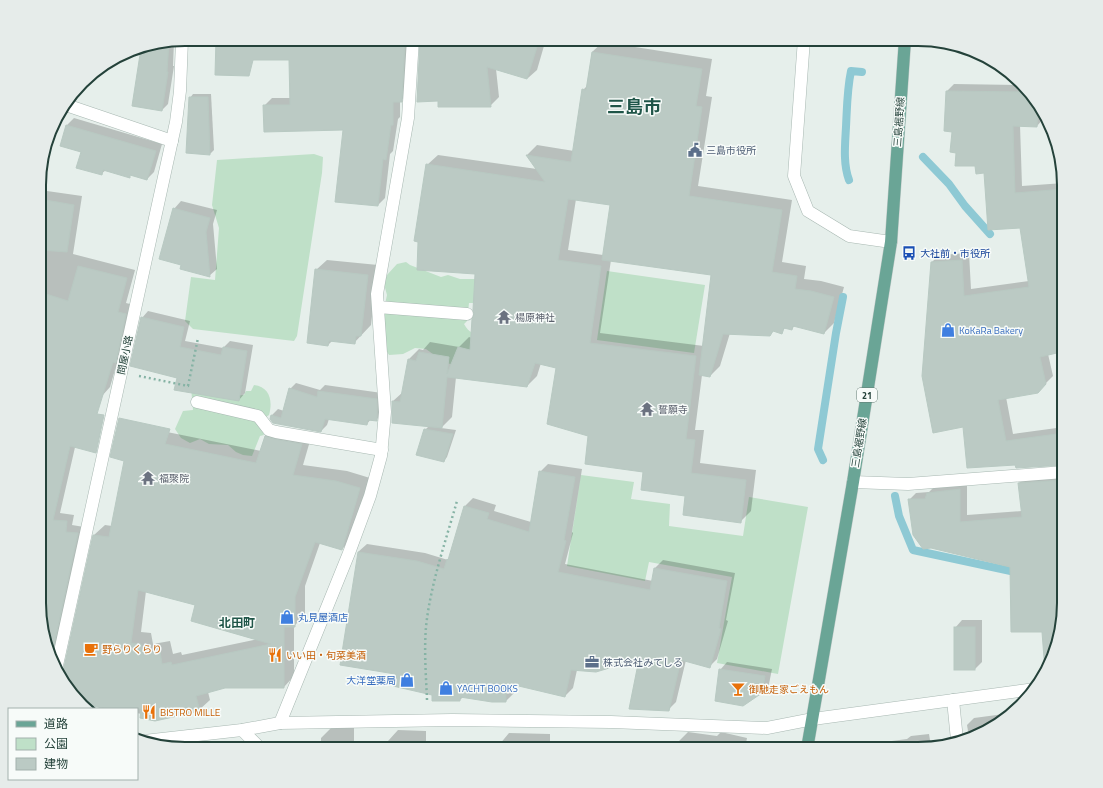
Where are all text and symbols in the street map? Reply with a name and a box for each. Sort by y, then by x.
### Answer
district label: 三島市 [607,93,661,120]
street label: 三島裾野線 [890,97,908,147]
public building icon: 三島市役所 [687,142,703,158]
place label: 三島市役所 [706,143,756,158]
bus stop icon: 大社前・市役所 [901,245,917,261]
place label: 大社前・市役所 [920,246,990,261]
temple icon: 楊原神社 [496,309,512,325]
place label: 楊原神社 [515,310,555,325]
shop icon: KoKaRa Bakery [940,322,956,338]
place label: KoKaRa Bakery [959,323,1023,338]
street label: 問屋小路 [114,334,136,376]
road number: 21 [857,388,877,402]
temple icon: 誓願寺 [639,401,655,417]
place label: 誓願寺 [658,402,688,417]
street label: 三島裾野線 [848,417,870,469]
temple icon: 福聚院 [140,470,156,486]
place label: 福聚院 [159,471,189,486]
shop icon: 丸見屋酒店 [279,609,295,625]
place label: 丸見屋酒店 [298,610,348,625]
district label: 北田町 [219,613,255,632]
cafe icon: 野らりくらり [83,641,99,657]
place label: 野らりくらり [102,642,162,657]
restaurant icon: いい田・旬菜美酒 [267,647,283,663]
place label: いい田・旬菜美酒 [286,648,366,663]
office icon: 株式会社みてしる [584,654,600,670]
place label: 株式会社みてしる [603,655,683,670]
shop icon: 大洋堂薬局 [399,672,415,688]
place label: 大洋堂薬局 [346,673,396,688]
shop icon: YACHT BOOKS [438,680,454,696]
place label: YACHT BOOKS [457,681,518,696]
bar icon: 御馳走家ごえもん [730,681,746,697]
place label: 御馳走家ごえもん [749,682,829,697]
restaurant icon: BISTRO MILLE [141,704,157,720]
place label: BISTRO MILLE [160,705,221,720]
legend [8,708,138,780]
text: 道路 [44,714,68,733]
text: 公園 [44,734,68,753]
text: 建物 [44,754,68,773]

